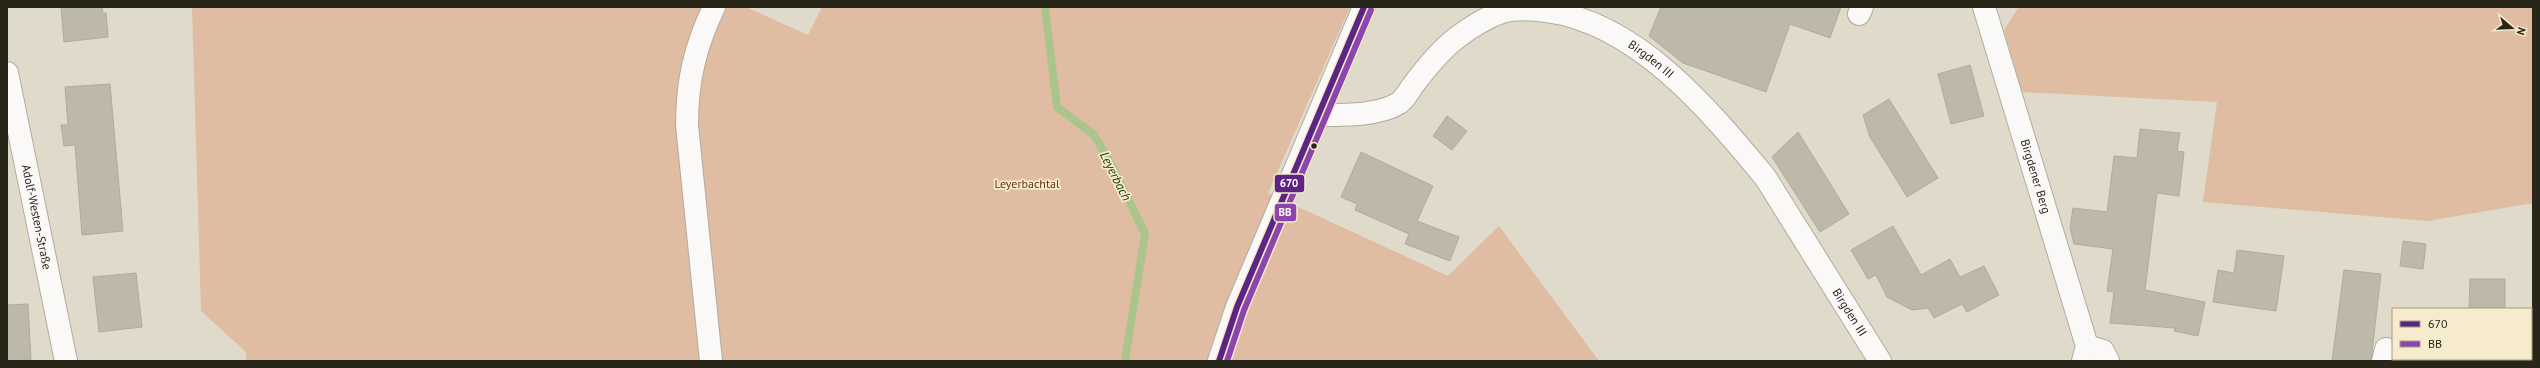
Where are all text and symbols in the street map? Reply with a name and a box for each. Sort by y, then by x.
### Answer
north arrow [2492,8,2532,48]
text: N [2514,26,2529,37]
street label: Birgden III [1626,37,1677,81]
street label: Birgdener Berg [2018,137,2054,215]
unlabelled marker [1309,141,1319,151]
water label: Leyerbach [1096,149,1135,204]
street label: Adolf-Westen-Straße [19,163,55,271]
line badge: 670 [1274,174,1305,193]
park label: Leyerbachtal [995,176,1060,191]
text: 670 [1280,176,1298,190]
line badge: BB [1274,203,1297,222]
text: BB [1278,205,1292,219]
street label: Birgden III [1829,285,1871,339]
legend [2392,308,2532,360]
text: 670 [2428,316,2448,331]
text: BB [2428,336,2442,351]

